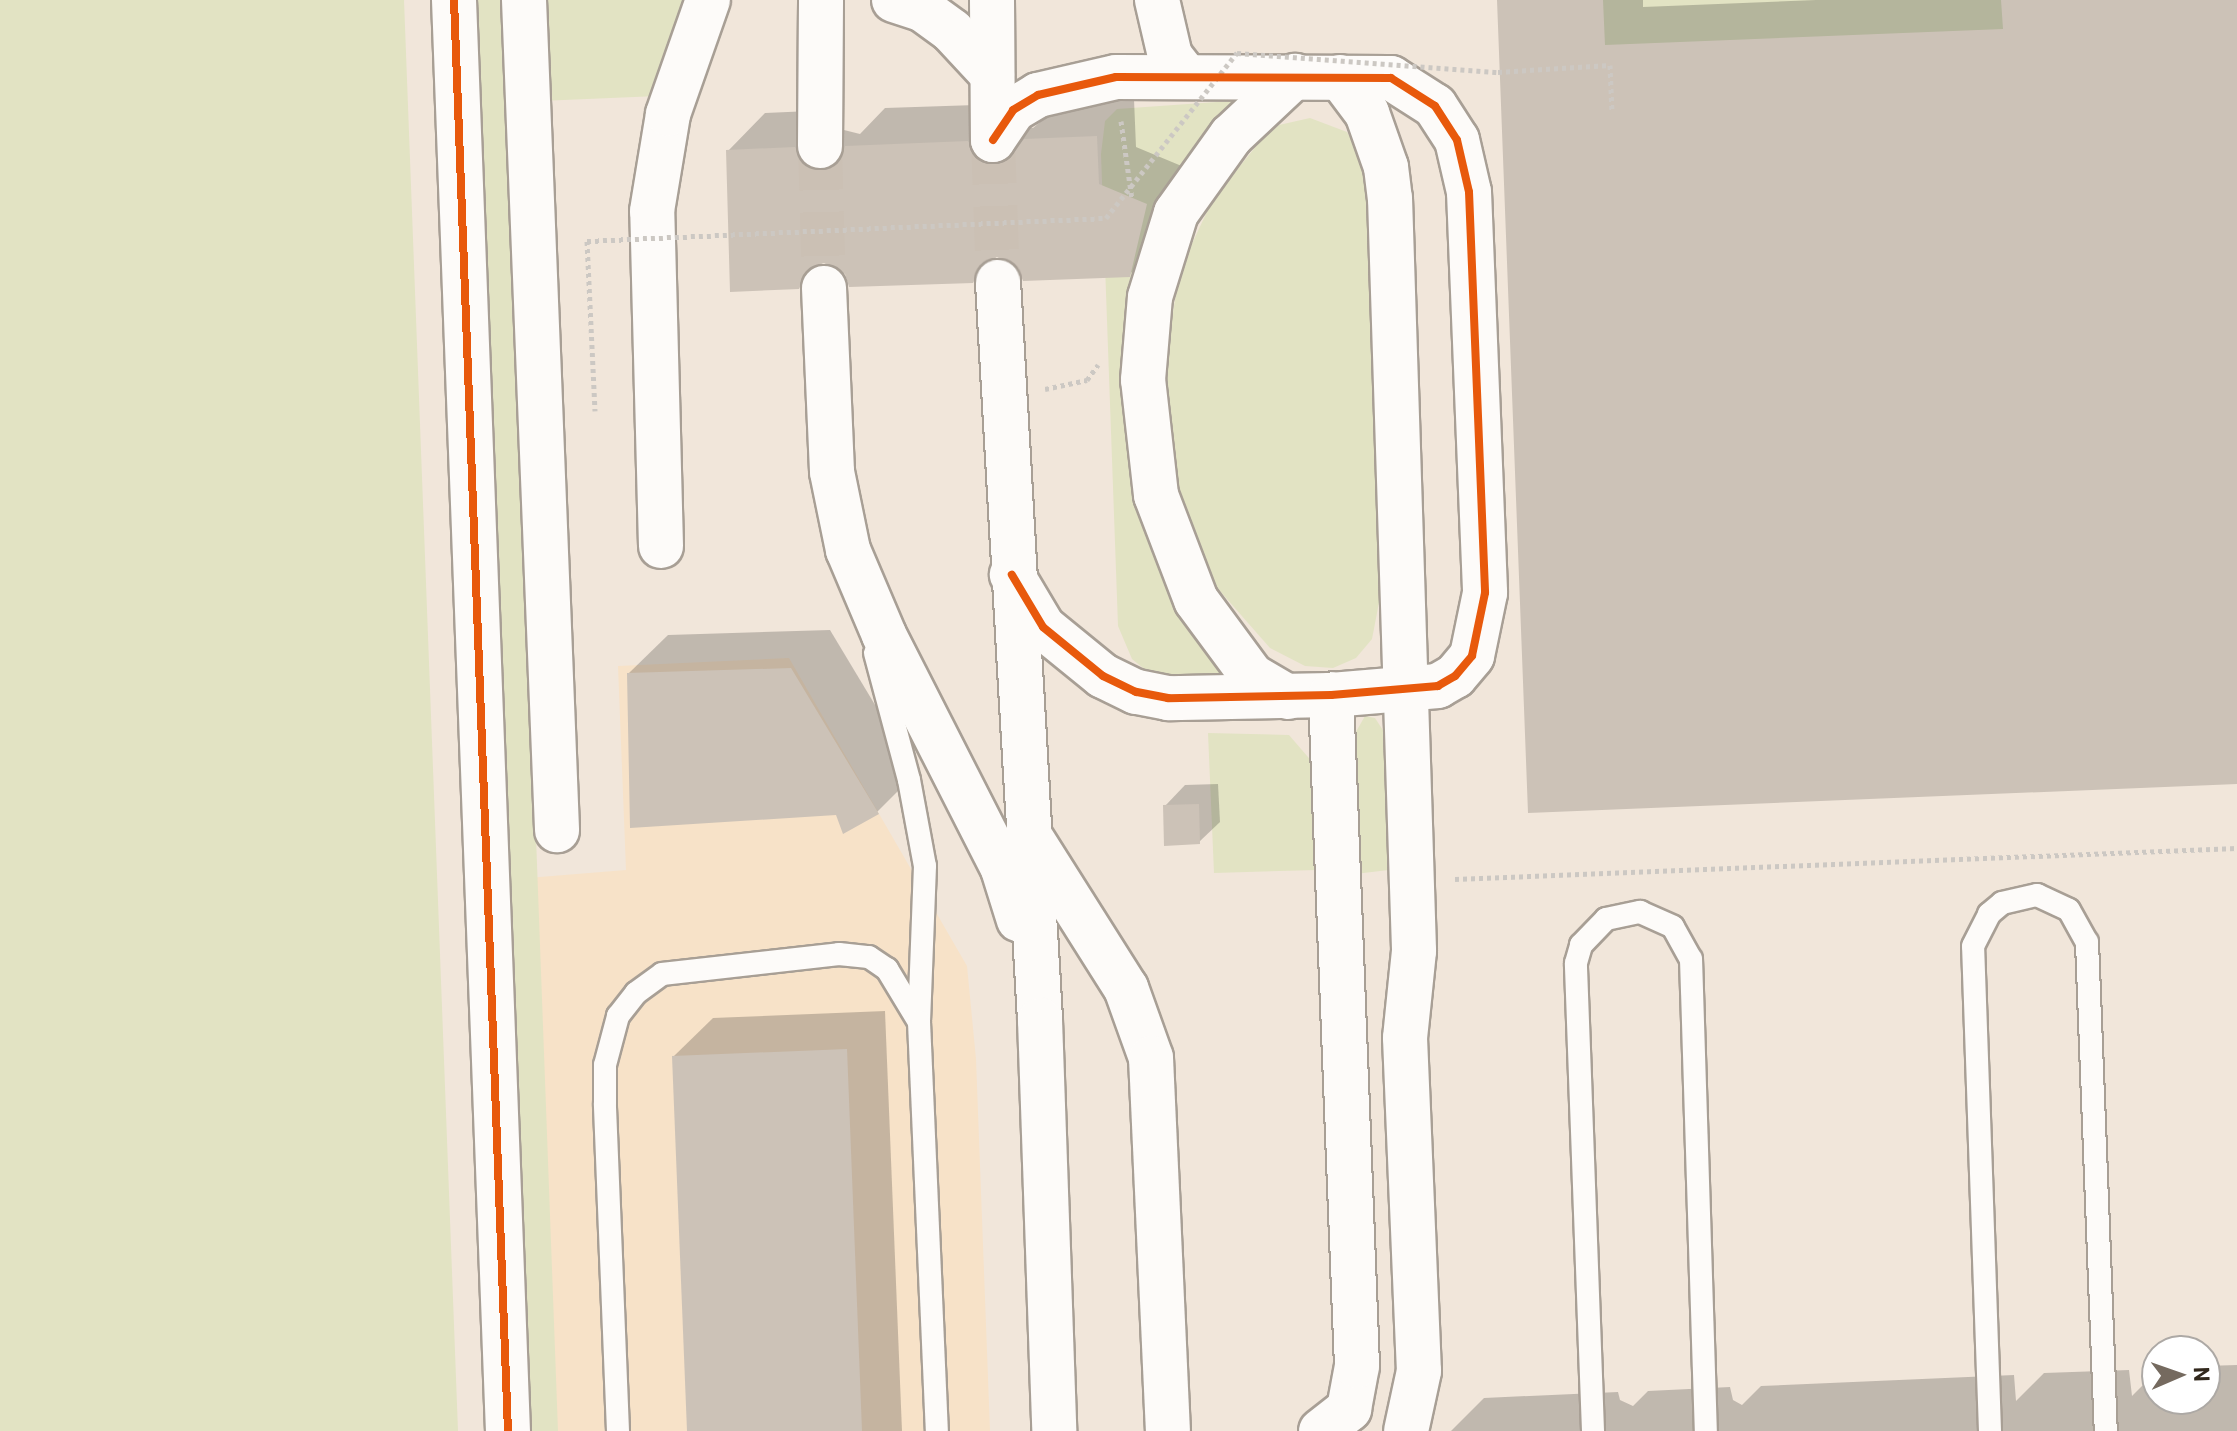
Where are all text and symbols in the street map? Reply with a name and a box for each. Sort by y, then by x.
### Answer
north arrow [2141,1335,2221,1415]
text: N [2190,1366,2216,1382]

